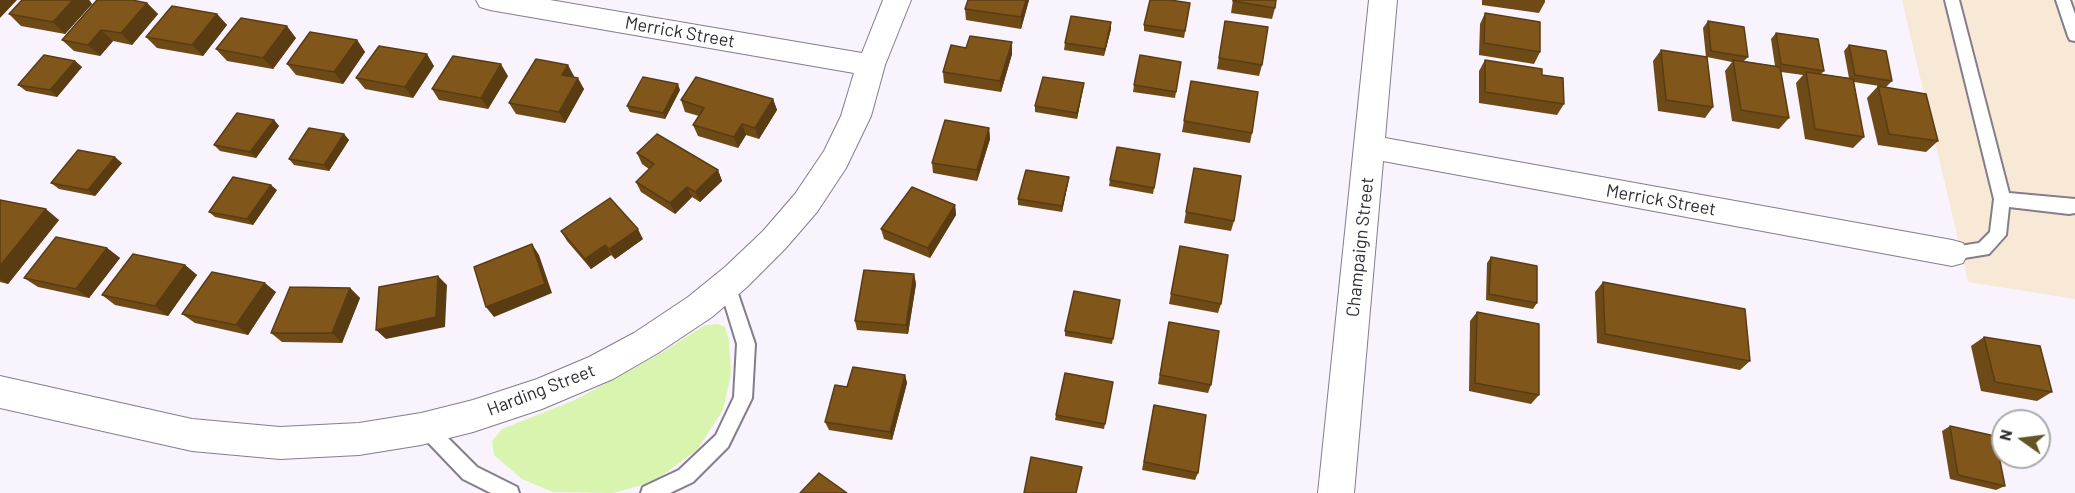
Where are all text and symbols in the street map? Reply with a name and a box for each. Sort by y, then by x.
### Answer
street label: Merrick Street [623,12,737,52]
street label: Champaign Street [1342,176,1378,318]
street label: Merrick Street [1604,180,1718,220]
street label: Harding Street [484,360,598,420]
north arrow [1991,409,2051,469]
text: N [1994,428,2015,442]

